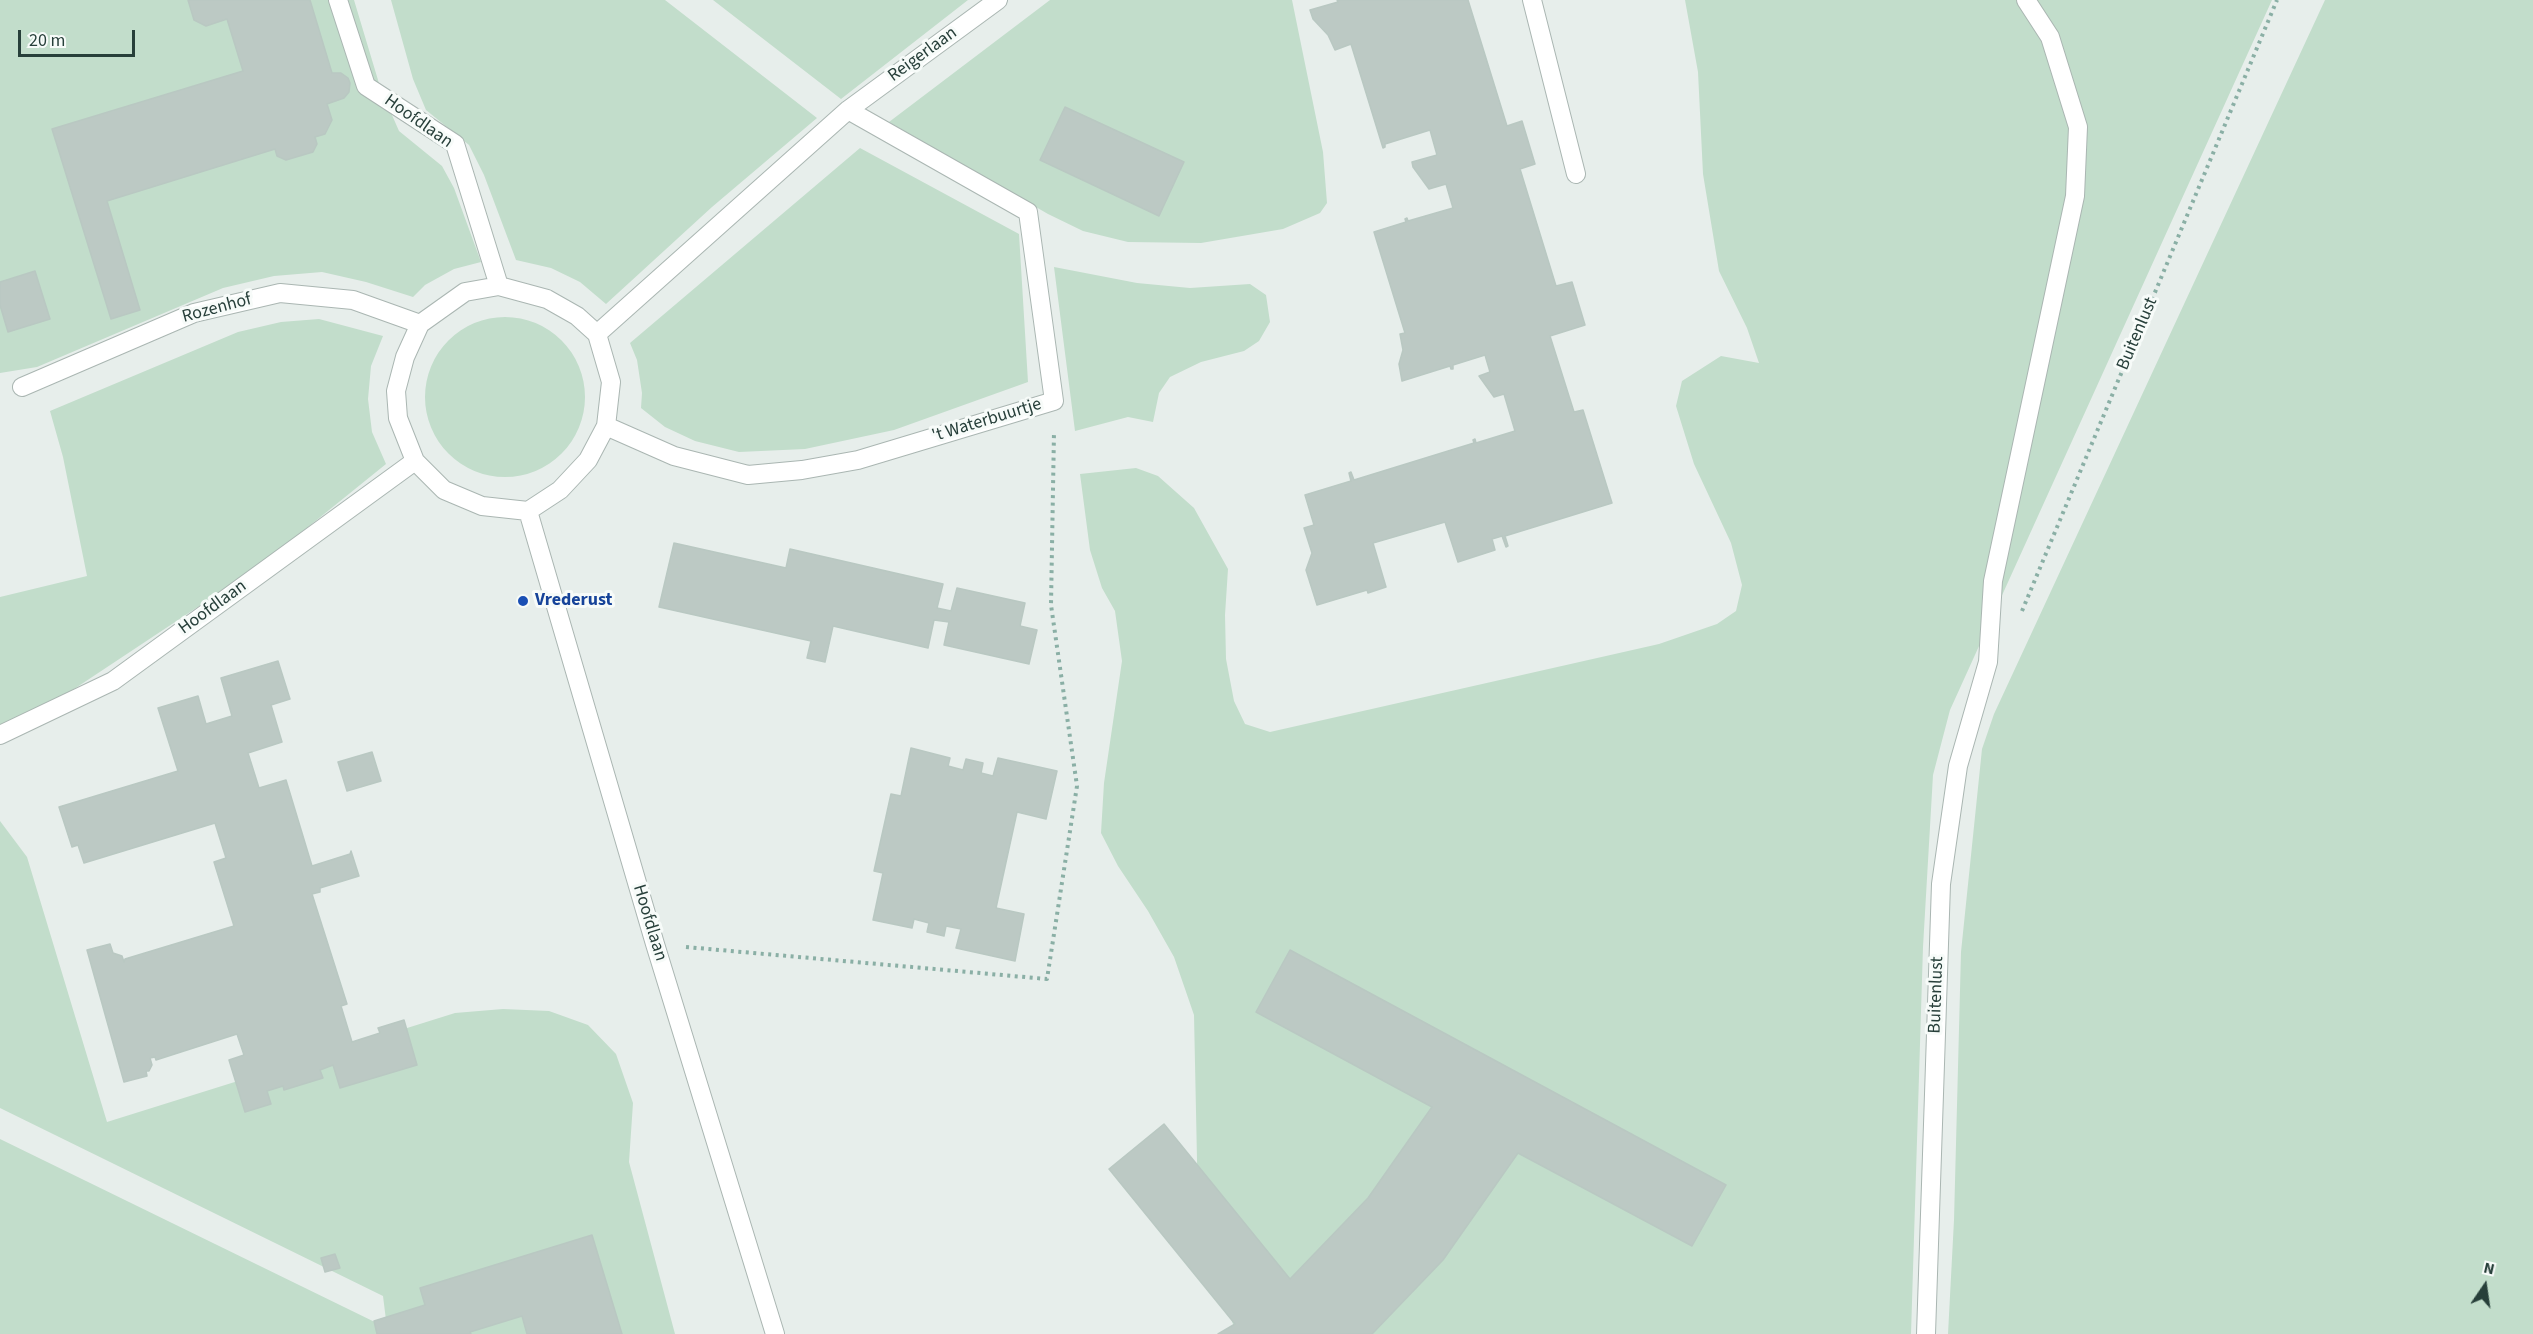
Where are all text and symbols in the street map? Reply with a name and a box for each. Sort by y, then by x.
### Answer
scale bar [21,18,138,56]
street label: Reigerlaan [884,23,962,87]
text: 20 m [29,28,65,53]
street label: Hoofdlaan [380,91,456,153]
street label: Rozenhof [180,289,254,329]
street label: Buitenlust [2113,294,2163,374]
street label: 't Waterbuurtje [930,394,1044,448]
street label: Hoofdlaan [175,576,251,640]
place label: Vrederust [535,590,612,612]
marker: Vrederust [516,594,530,608]
street label: Hoofdlaan [627,882,671,964]
street label: Buitenlust [1925,956,1949,1034]
north arrow [2455,1256,2515,1316]
text: N [2481,1257,2497,1280]

